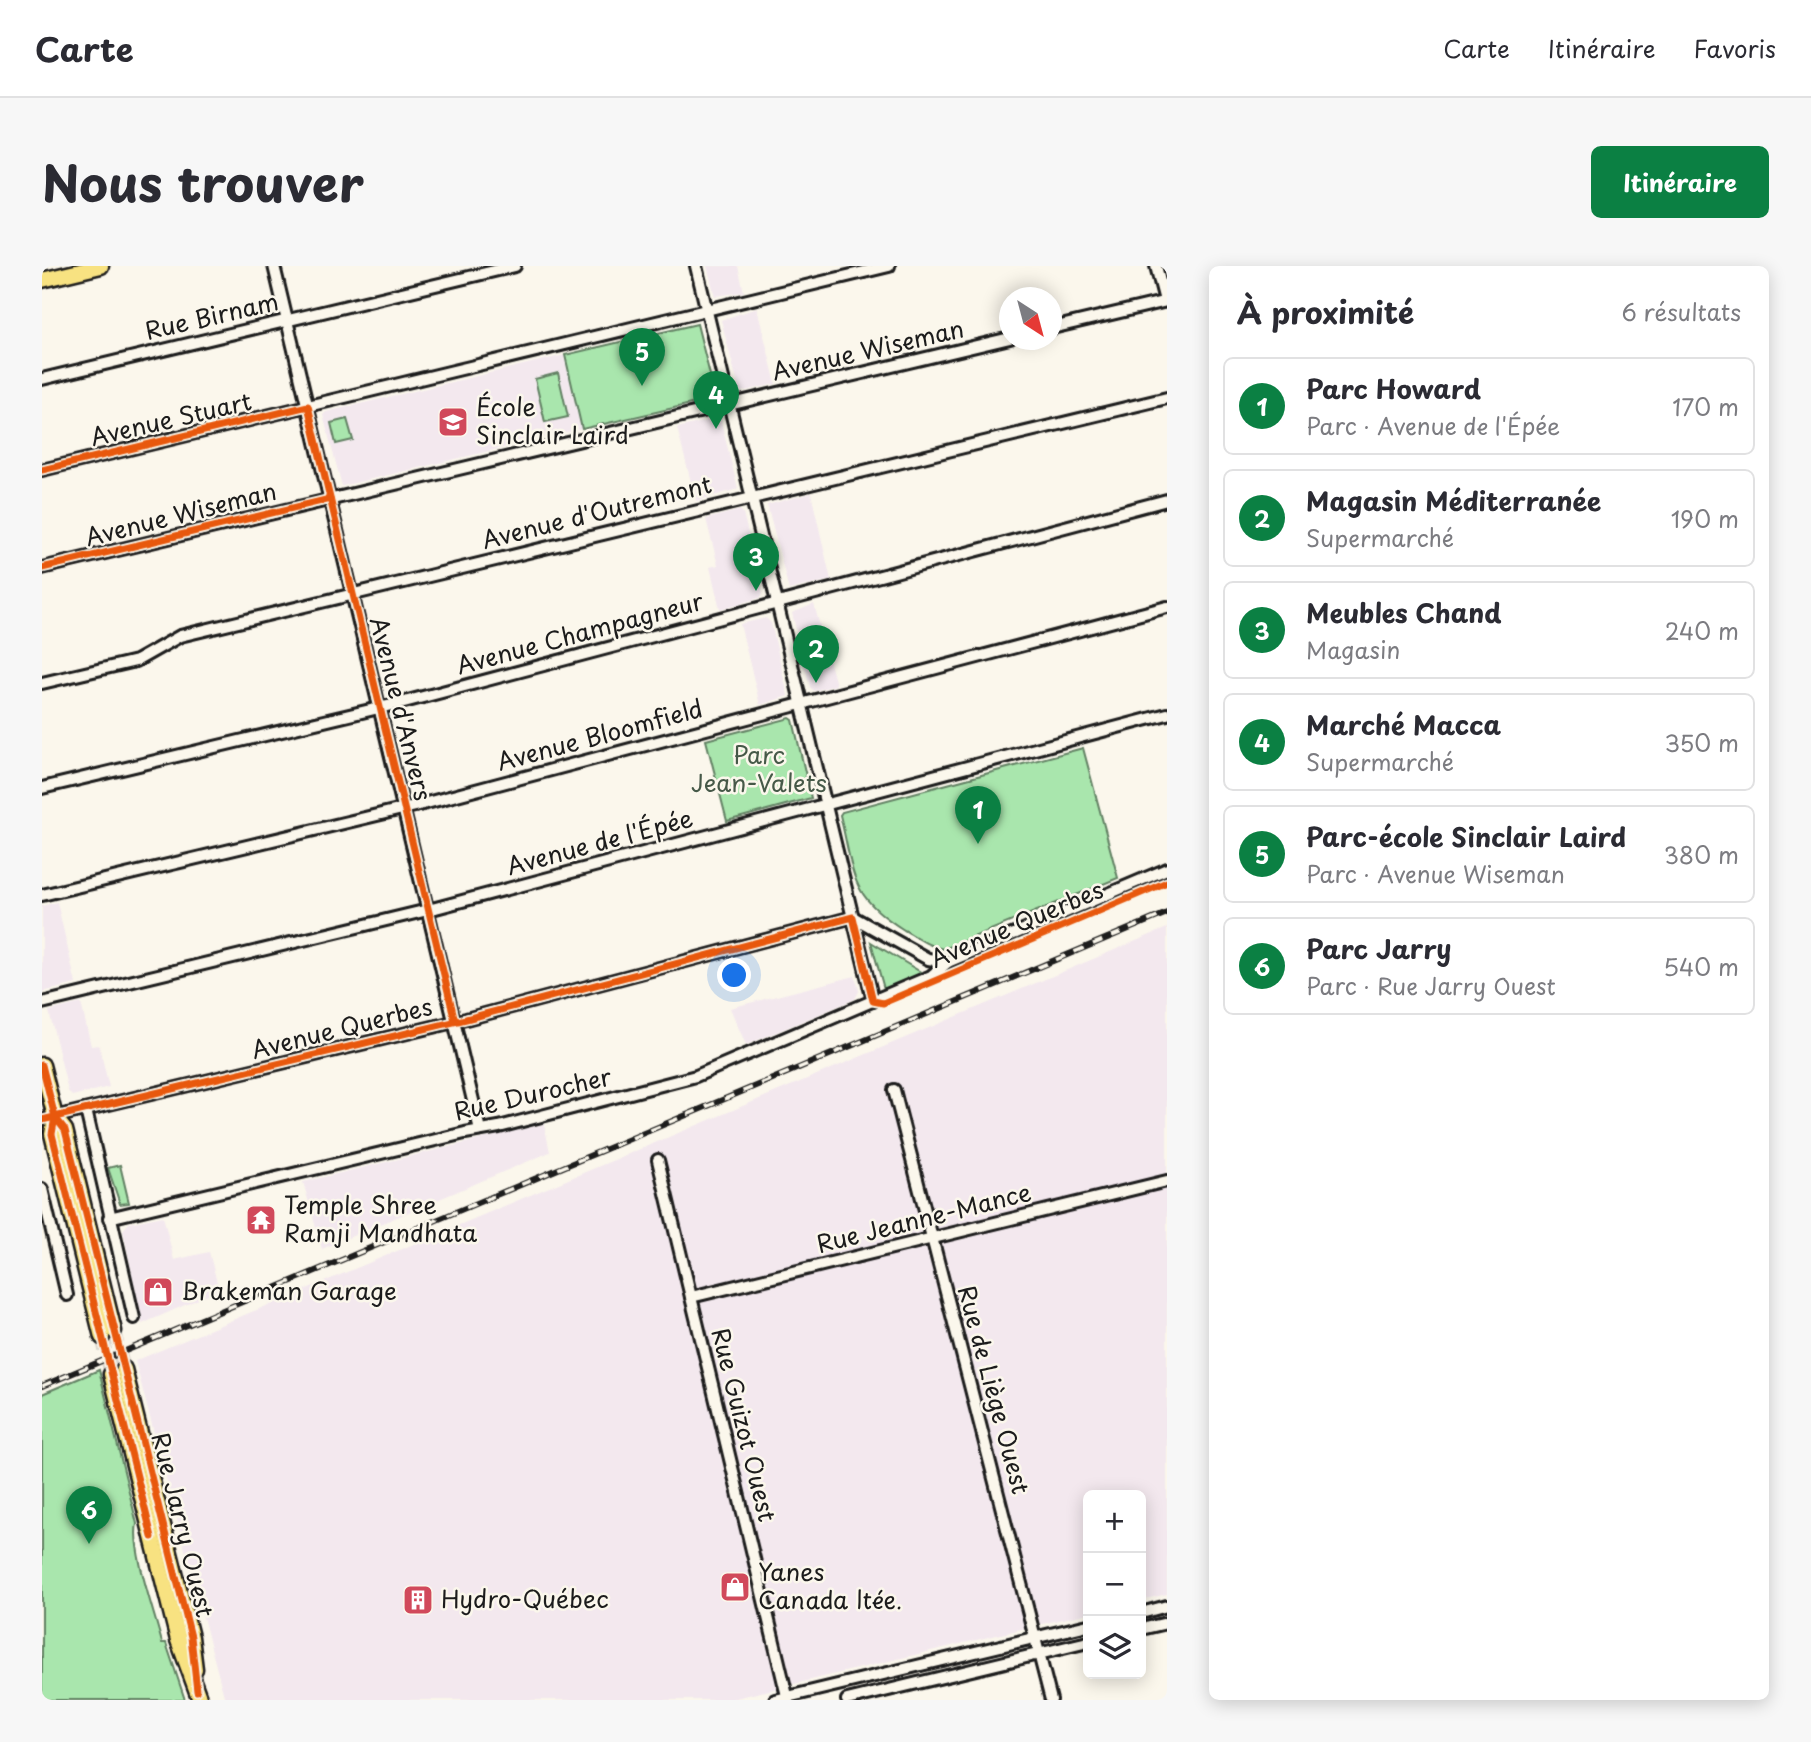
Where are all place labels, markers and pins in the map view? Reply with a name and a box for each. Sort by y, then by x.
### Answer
pin: 5 [619,328,665,386]
pin: 4 [693,371,739,429]
place label: École Sinclair Laird [476,388,629,452]
school or university icon: École Sinclair Laird [436,405,470,439]
pin: 3 [733,533,779,591]
pin: 2 [793,625,839,683]
pin: 1 [955,786,1001,844]
place label: Temple Shree Ramji Mandhata [284,1186,477,1250]
temple icon: Temple Shree Ramji Mandhata [244,1203,278,1237]
place label: Brakeman Garage [181,1272,397,1308]
shop icon: Brakeman Garage [141,1275,175,1309]
pin: 6 [66,1486,112,1544]
place label: Yanes Canada ltée. [758,1553,902,1617]
shop icon: Yanes Canada ltée. [718,1570,752,1604]
place label: Hydro-Québec [441,1580,609,1616]
building icon: Hydro-Québec [401,1583,435,1617]

